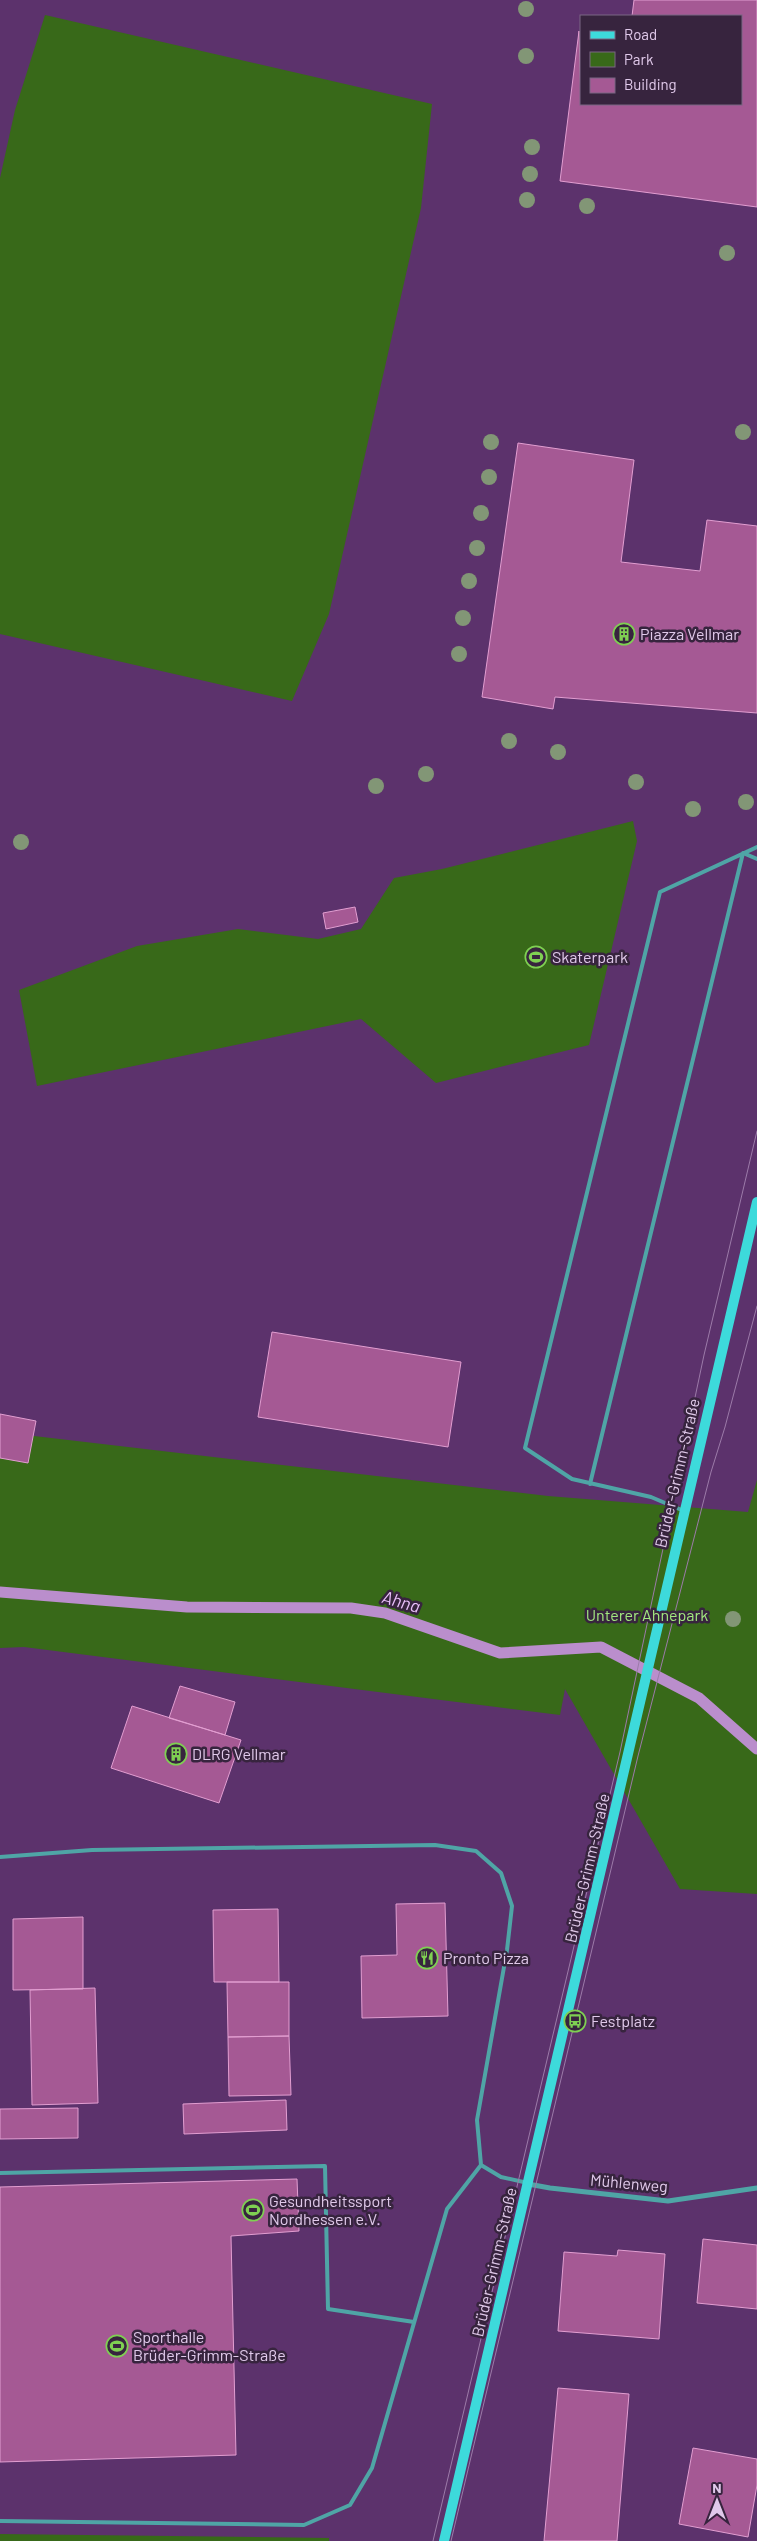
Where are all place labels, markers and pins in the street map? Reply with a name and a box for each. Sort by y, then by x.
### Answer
building icon: Piazza Vellmar [612,622,636,646]
place label: Piazza Vellmar [640,624,739,643]
sports icon: Skaterpark [524,945,548,969]
place label: Skaterpark [552,947,628,966]
building icon: DLRG Vellmar [164,1742,188,1766]
place label: DLRG Vellmar [192,1744,286,1763]
restaurant icon: Pronto Pizza [415,1946,439,1970]
place label: Pronto Pizza [443,1948,529,1967]
bus stop icon: Festplatz [563,2009,587,2033]
place label: Festplatz [591,2011,655,2030]
place label: Gesundheitssport Nordhessen e.V. [269,2191,392,2228]
sports icon: Gesundheitssport Nordhessen e.V. [241,2198,265,2222]
place label: Sporthalle Brüder-Grimm-Straße [133,2327,286,2364]
sports icon: Sporthalle Brüder-Grimm-Straße [105,2334,129,2358]

